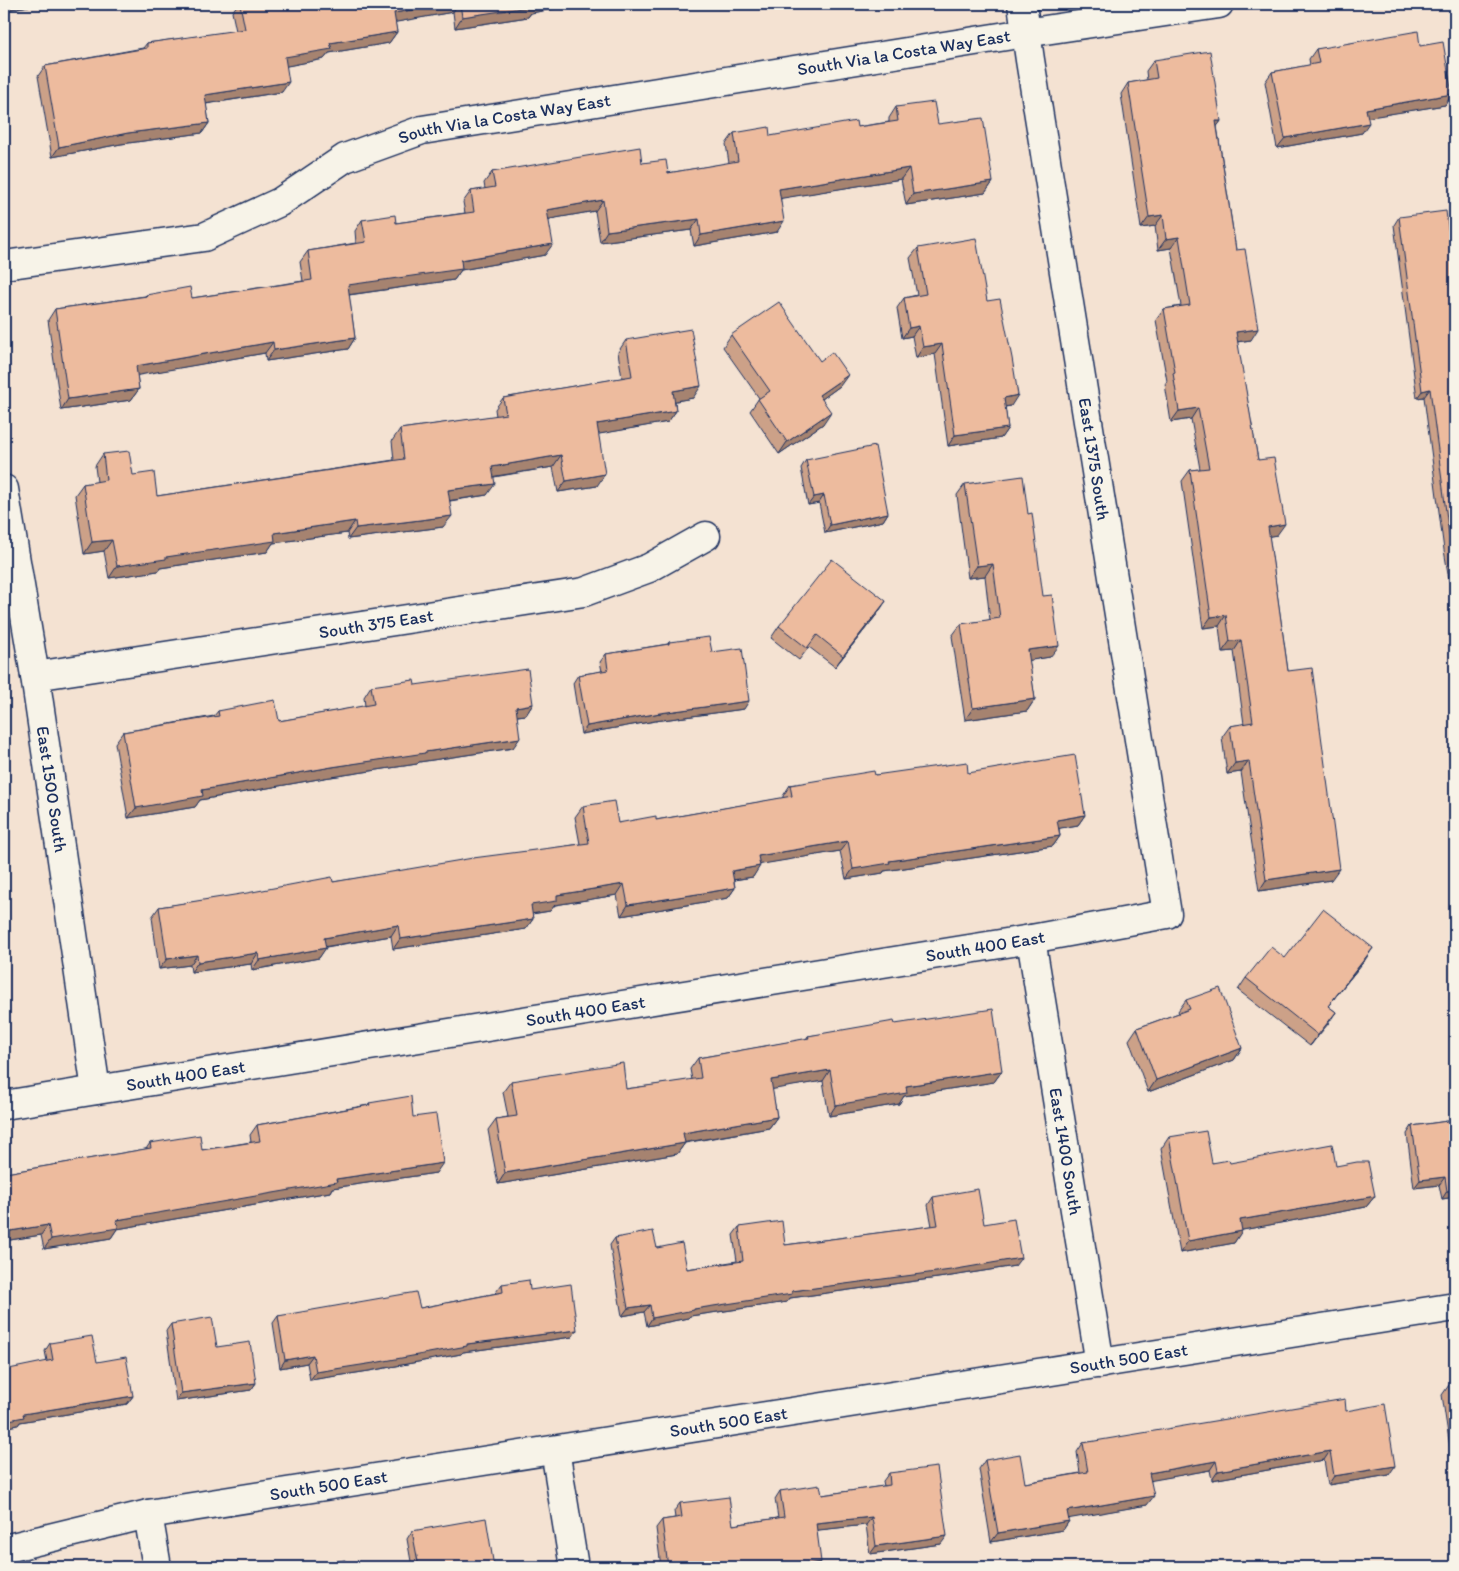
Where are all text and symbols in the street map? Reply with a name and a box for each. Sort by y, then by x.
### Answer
street label: South Via la Costa Way East [796,24,1012,80]
street label: South Via la Costa Way East [395,89,612,149]
street label: East 1375 South [1073,396,1115,522]
street label: South 375 East [317,604,435,643]
street label: East 1500 South [32,725,72,854]
street label: South 400 East [924,926,1047,967]
street label: South 400 East [524,991,647,1031]
street label: South 400 East [124,1055,247,1096]
street label: East 1400 South [1044,1086,1087,1217]
street label: South 500 East [1068,1338,1189,1379]
street label: South 500 East [668,1402,789,1442]
street label: South 500 East [268,1465,389,1506]

